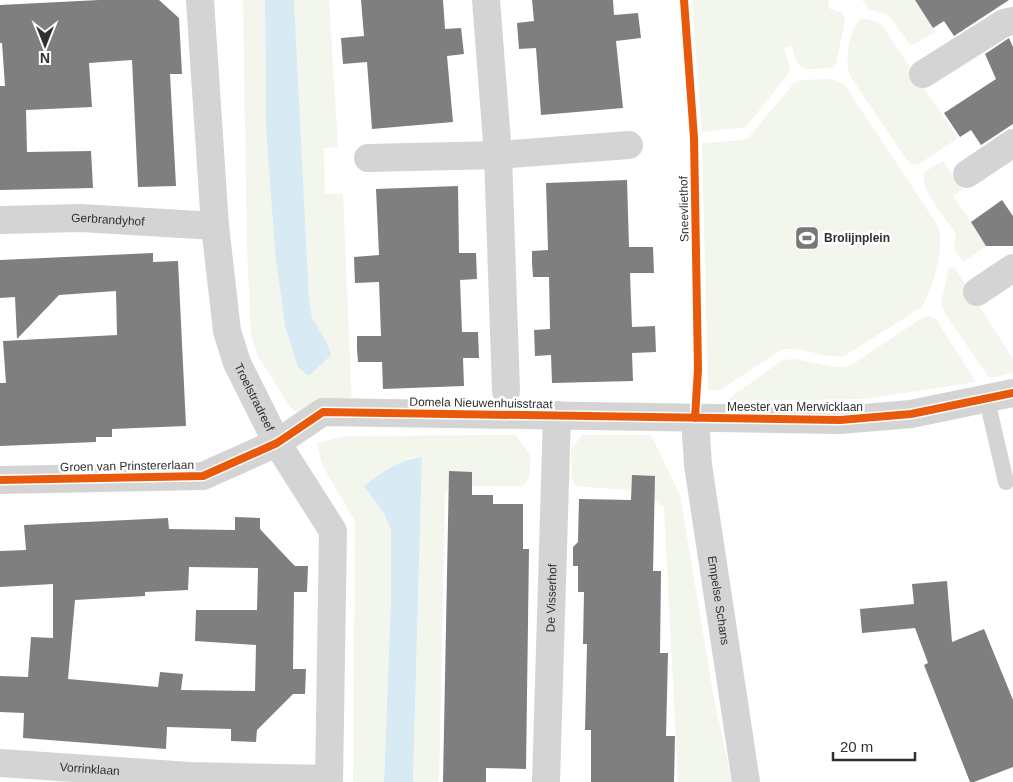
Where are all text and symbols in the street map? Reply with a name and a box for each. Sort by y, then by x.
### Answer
north arrow [20,20,70,70]
text: N [40,50,50,66]
street label: Sneevliethof [676,175,692,242]
street label: Gerbrandyhof [71,211,146,229]
sports icon: Brolijnplein [794,225,820,251]
place label: Brolijnplein [824,231,890,245]
street label: Troelstradreef [231,361,277,434]
street label: Domela Nieuwenhuisstraat [409,395,553,411]
street label: Meester van Merwicklaan [727,400,863,414]
street label: Groen van Prinstererlaan [60,458,194,474]
street label: Empelse Schans [705,555,732,646]
street label: De Visserhof [543,563,560,633]
scale bar [833,730,916,762]
text: 20 m [840,738,873,755]
street label: Vorrinklaan [59,760,120,778]

